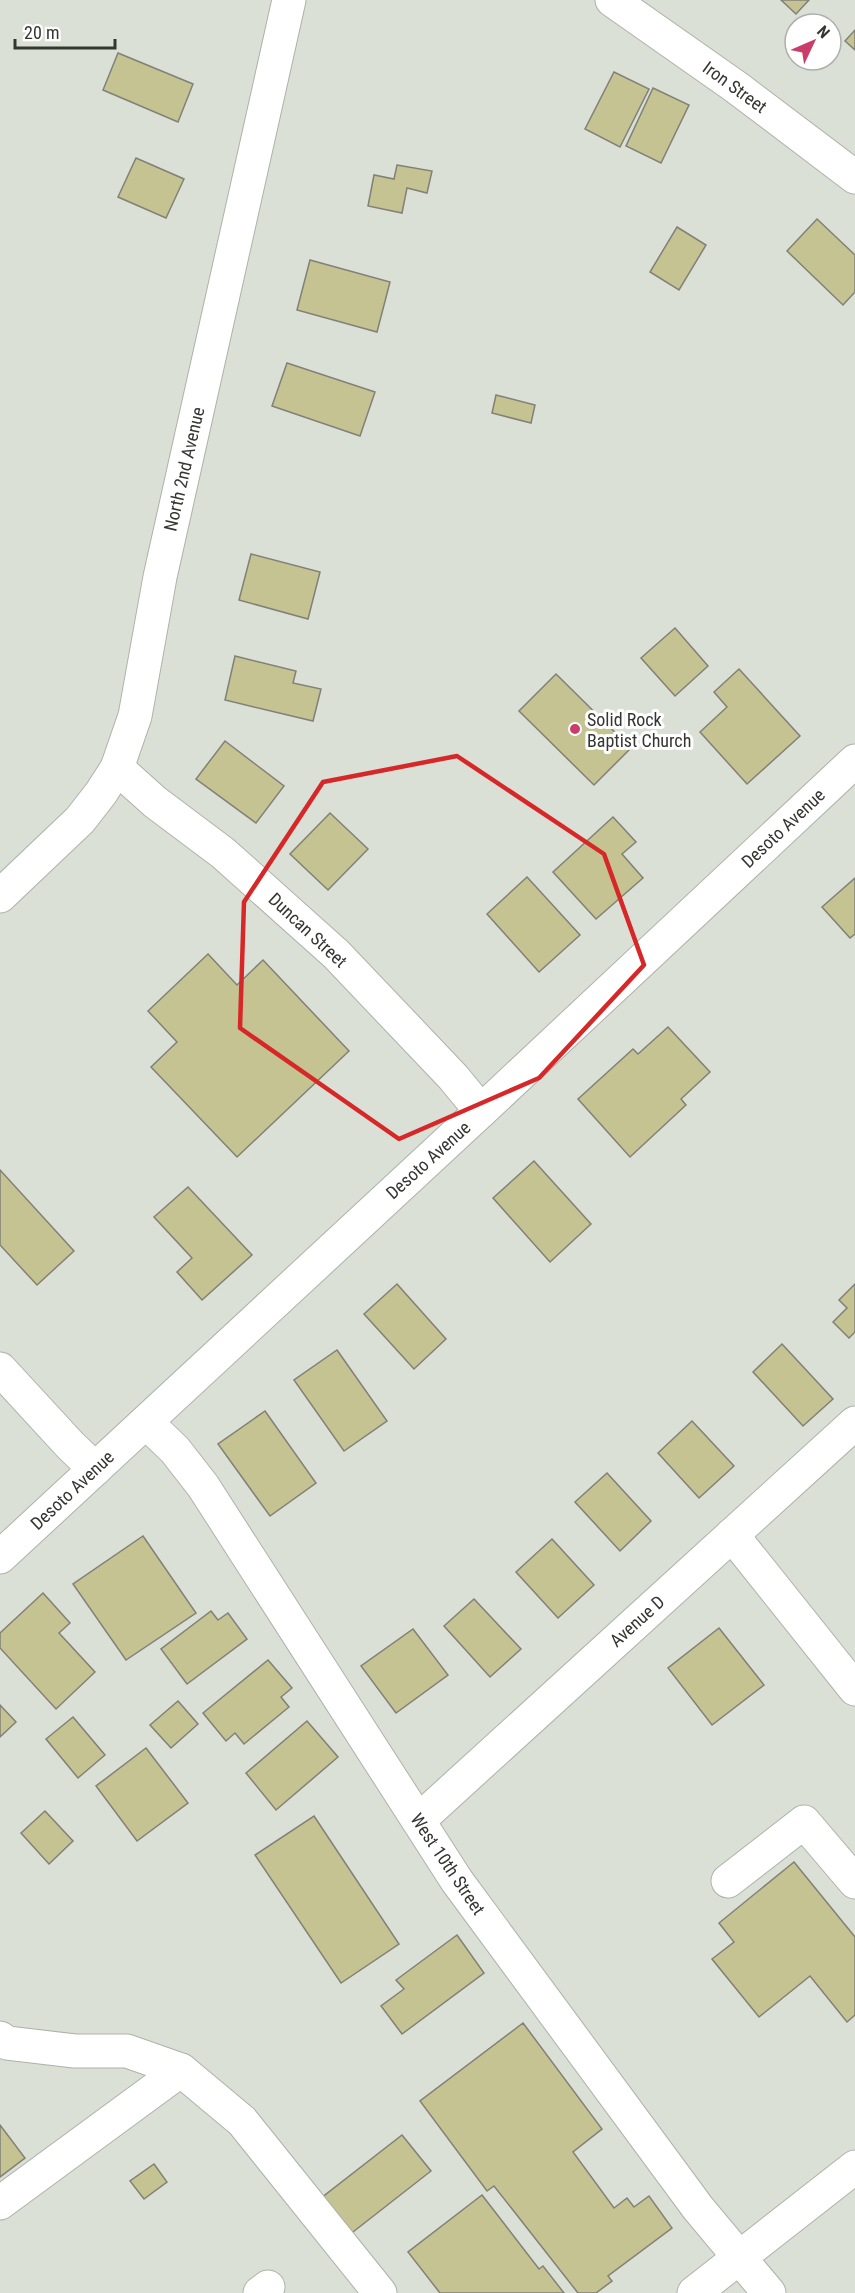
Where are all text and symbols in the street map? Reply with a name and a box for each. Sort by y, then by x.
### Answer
scale bar [15,12,116,50]
north arrow [783,12,843,72]
text: 20 m [24,22,59,43]
text: N [813,22,834,42]
street label: Iron Street [699,57,771,117]
street label: North 2nd Avenue [160,405,208,533]
place label: Solid Rock Baptist Church [587,709,691,751]
marker: Solid Rock Baptist Church [568,722,582,736]
street label: Desoto Avenue [737,784,829,872]
street label: Duncan Street [264,888,352,972]
street label: Desoto Avenue [382,1117,474,1203]
street label: Desoto Avenue [26,1446,118,1534]
street label: Avenue D [605,1591,669,1651]
street label: West 10th Street [406,1809,490,1919]

